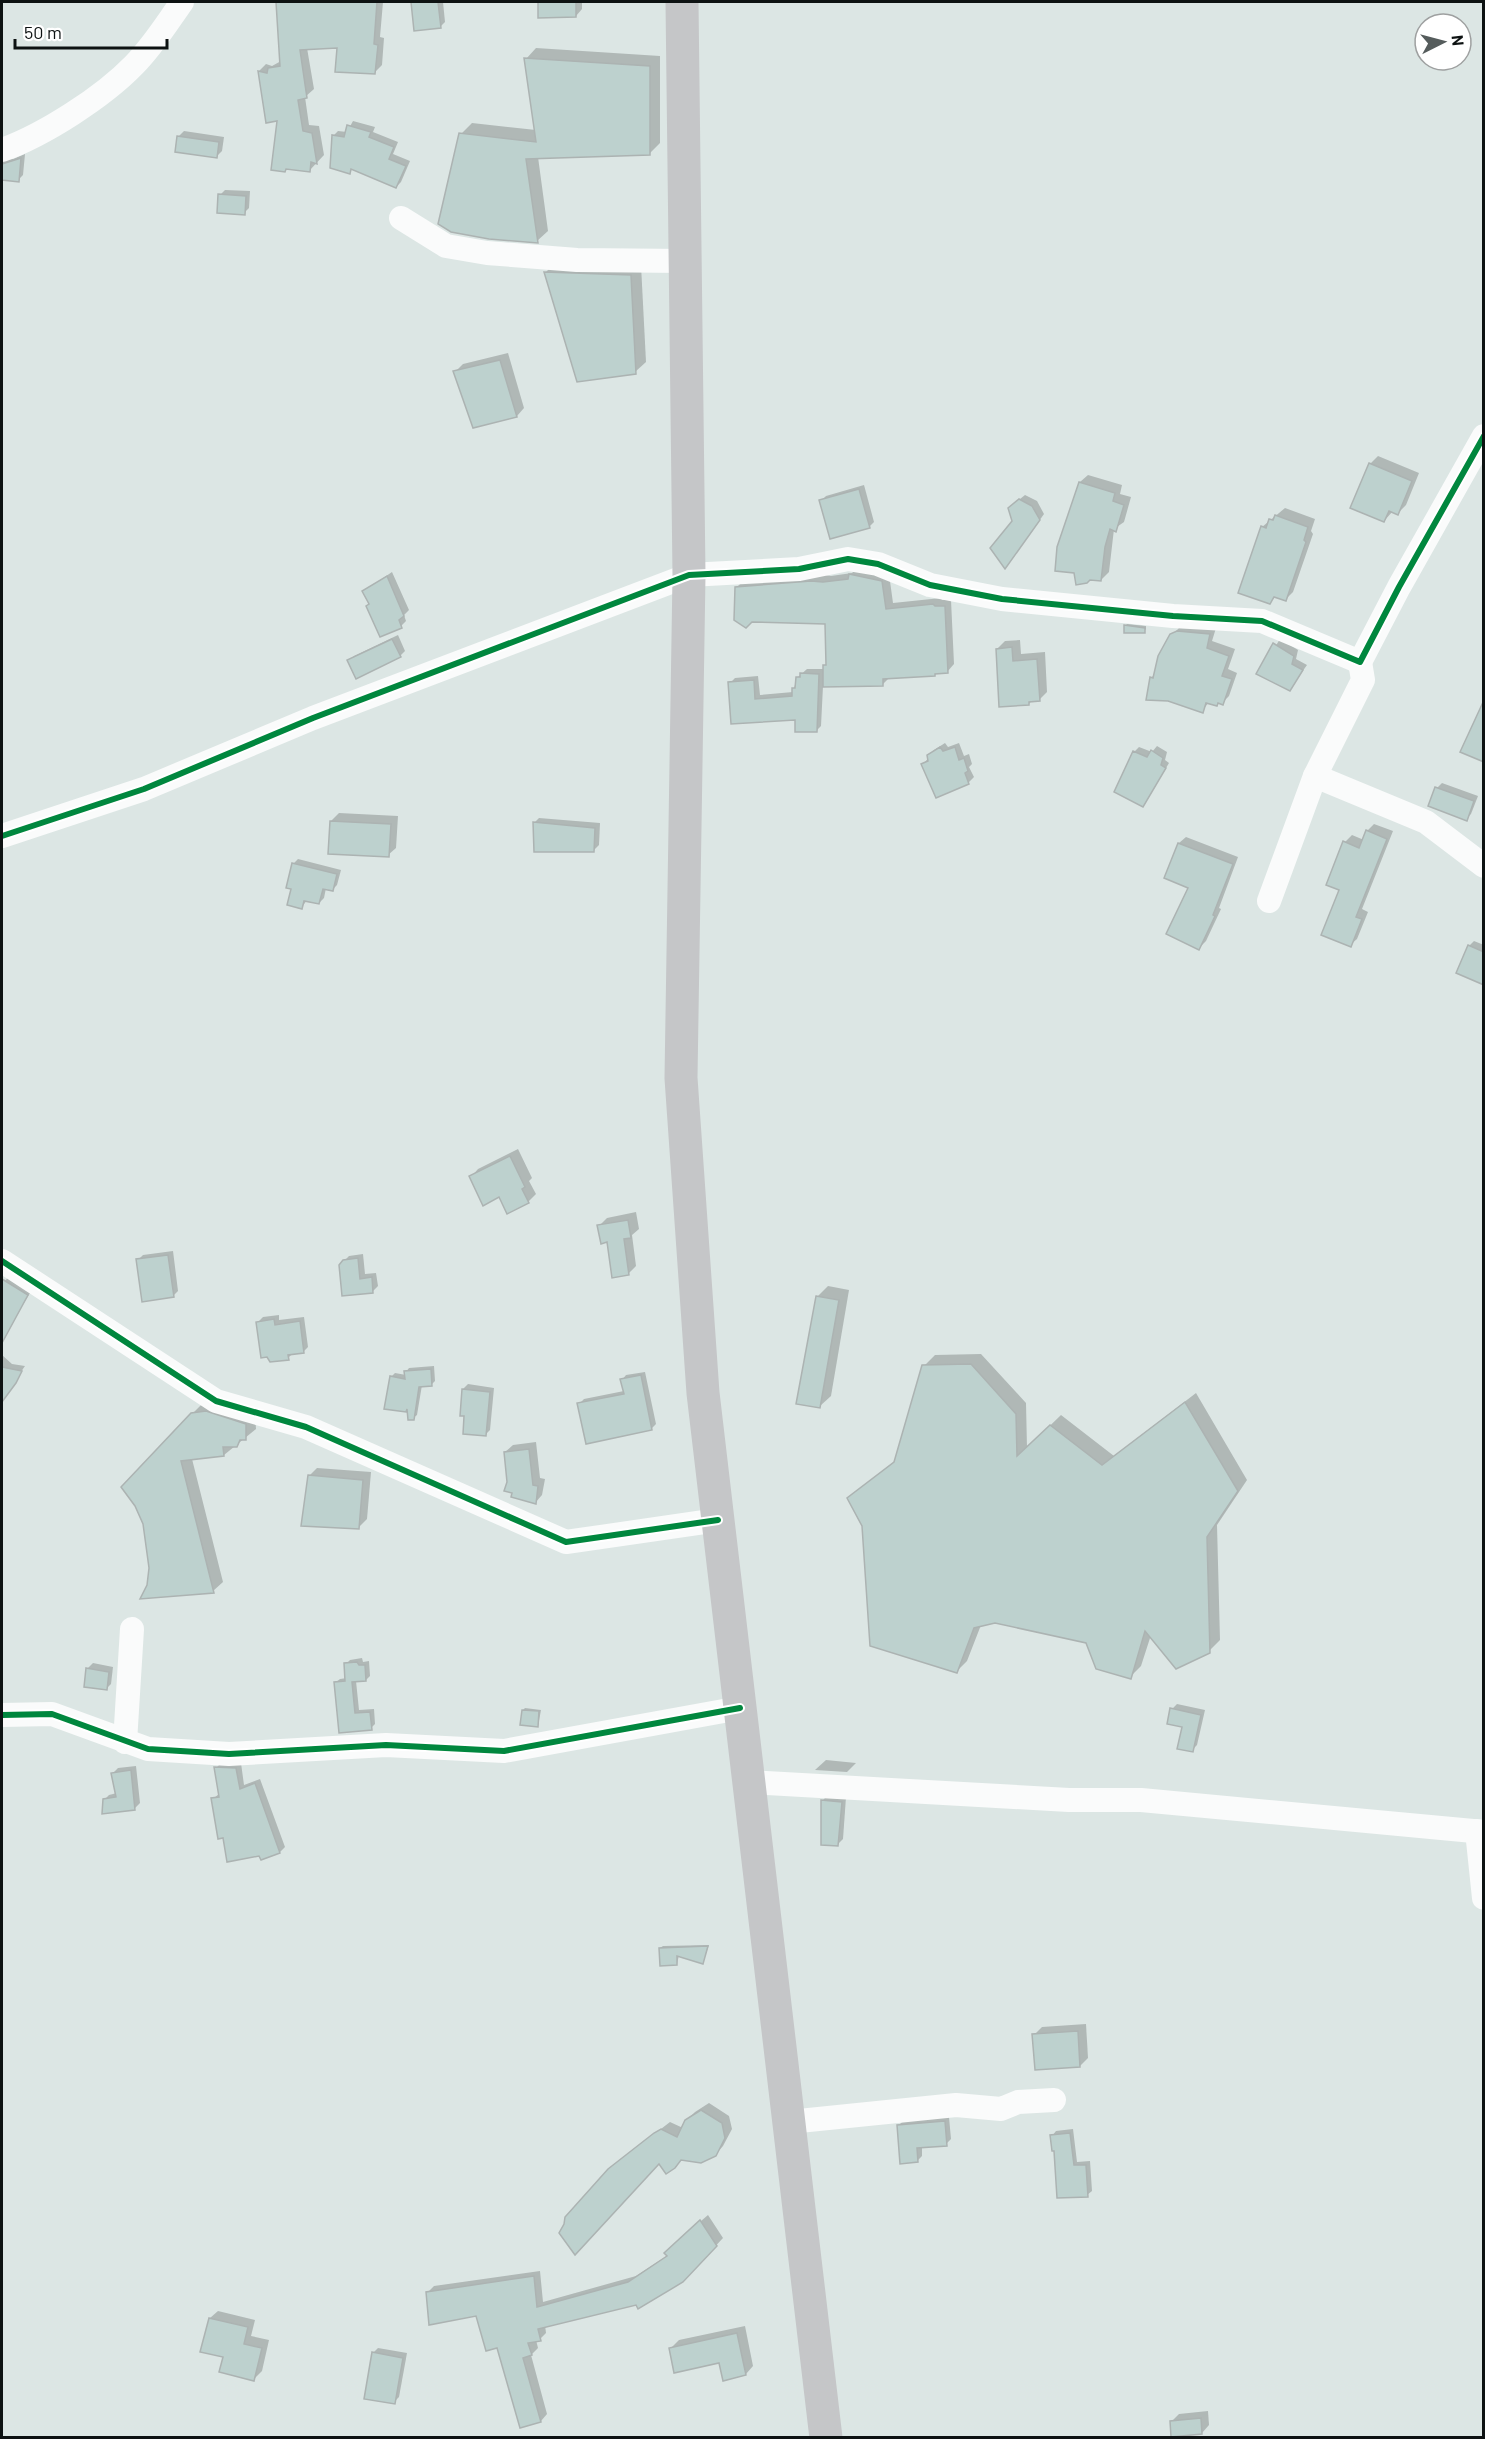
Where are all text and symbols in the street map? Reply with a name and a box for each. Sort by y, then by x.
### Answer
scale bar [15,12,166,50]
north arrow [1413,12,1473,72]
text: 50 m [24,21,62,43]
text: N [1448,34,1468,47]

